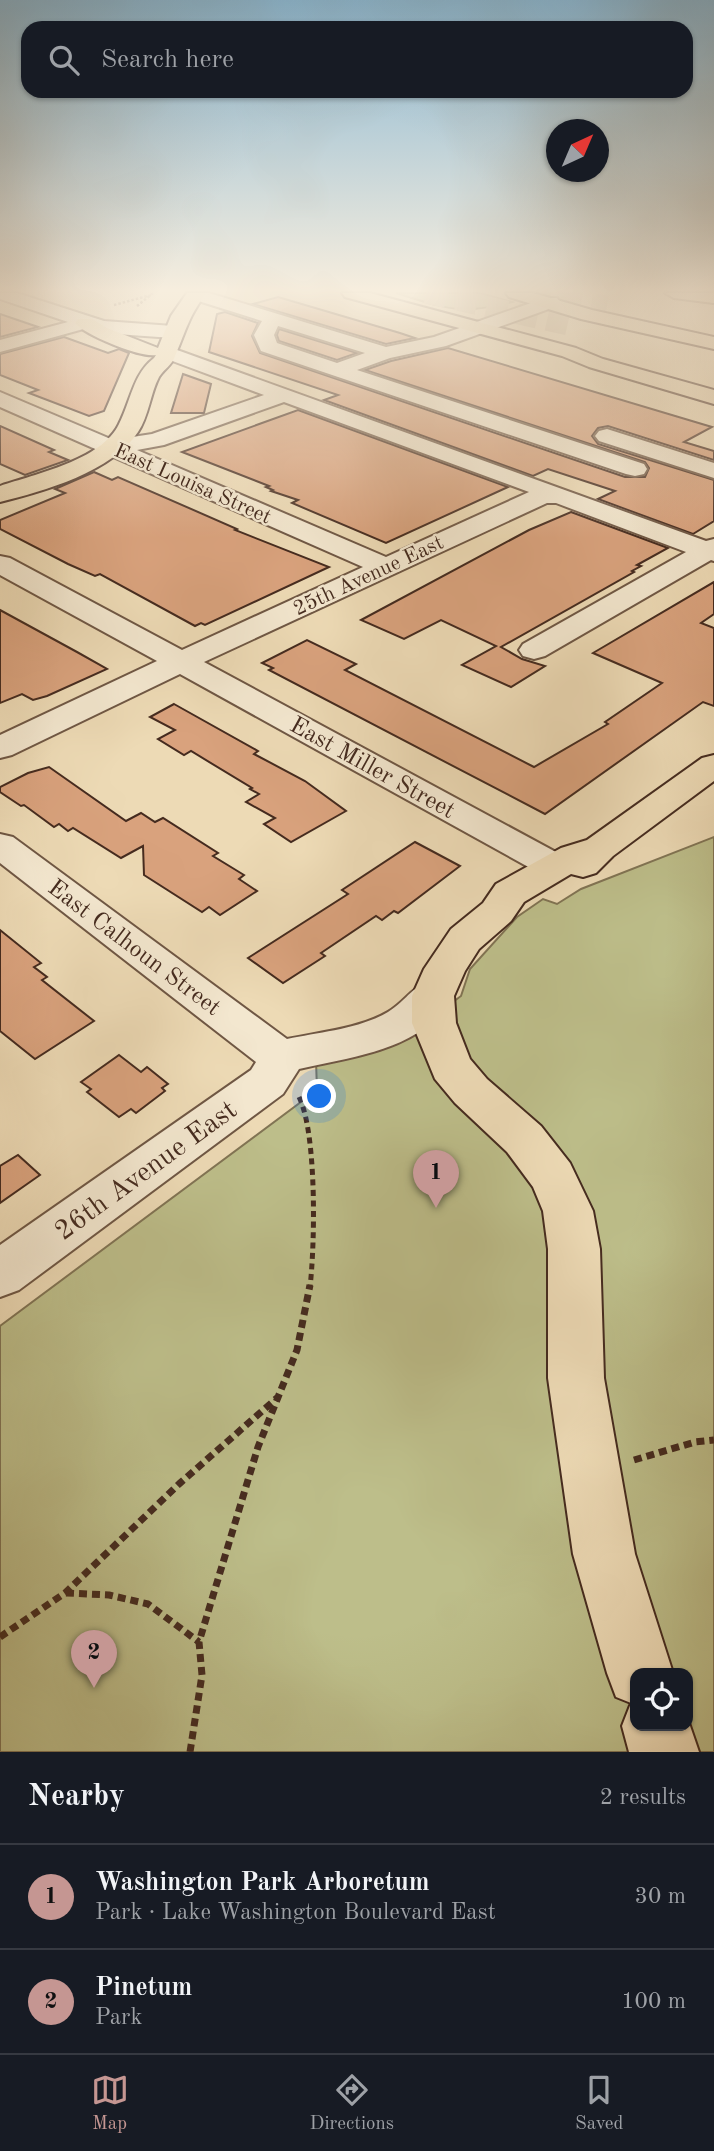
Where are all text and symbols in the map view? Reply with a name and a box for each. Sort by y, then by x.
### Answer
search box [21,21,693,98]
icon: search [45,41,83,79]
text: Search here [101,47,234,73]
north arrow [546,119,609,182]
street label: East Louisa Street [111,440,274,528]
street label: 25th Avenue East [290,532,447,620]
street label: East Miller Street [285,713,459,824]
street label: East Calhoun Street [43,876,225,1021]
your location [302,1079,336,1113]
street label: 26th Avenue East [51,1096,243,1247]
pin: 1 [413,1150,459,1208]
pin: 2 [71,1630,117,1688]
map controls [630,1668,693,1731]
button: locate [630,1668,693,1731]
text: Nearby [28,1782,125,1812]
text: 2 results [600,1786,686,1809]
text: Washington Park Arboretum [95,1870,430,1896]
text: 1 [44,1885,58,1908]
text: 30 m [635,1885,686,1908]
text: Park · Lake Washington Boulevard East [95,1901,496,1924]
text: Pinetum [95,1975,192,2001]
text: 2 [44,1990,58,2013]
text: 100 m [621,1990,686,2013]
text: Park [95,2006,142,2029]
tab: Map [91,2071,129,2136]
tab: Directions [310,2071,394,2136]
tab: Saved [575,2071,623,2136]

